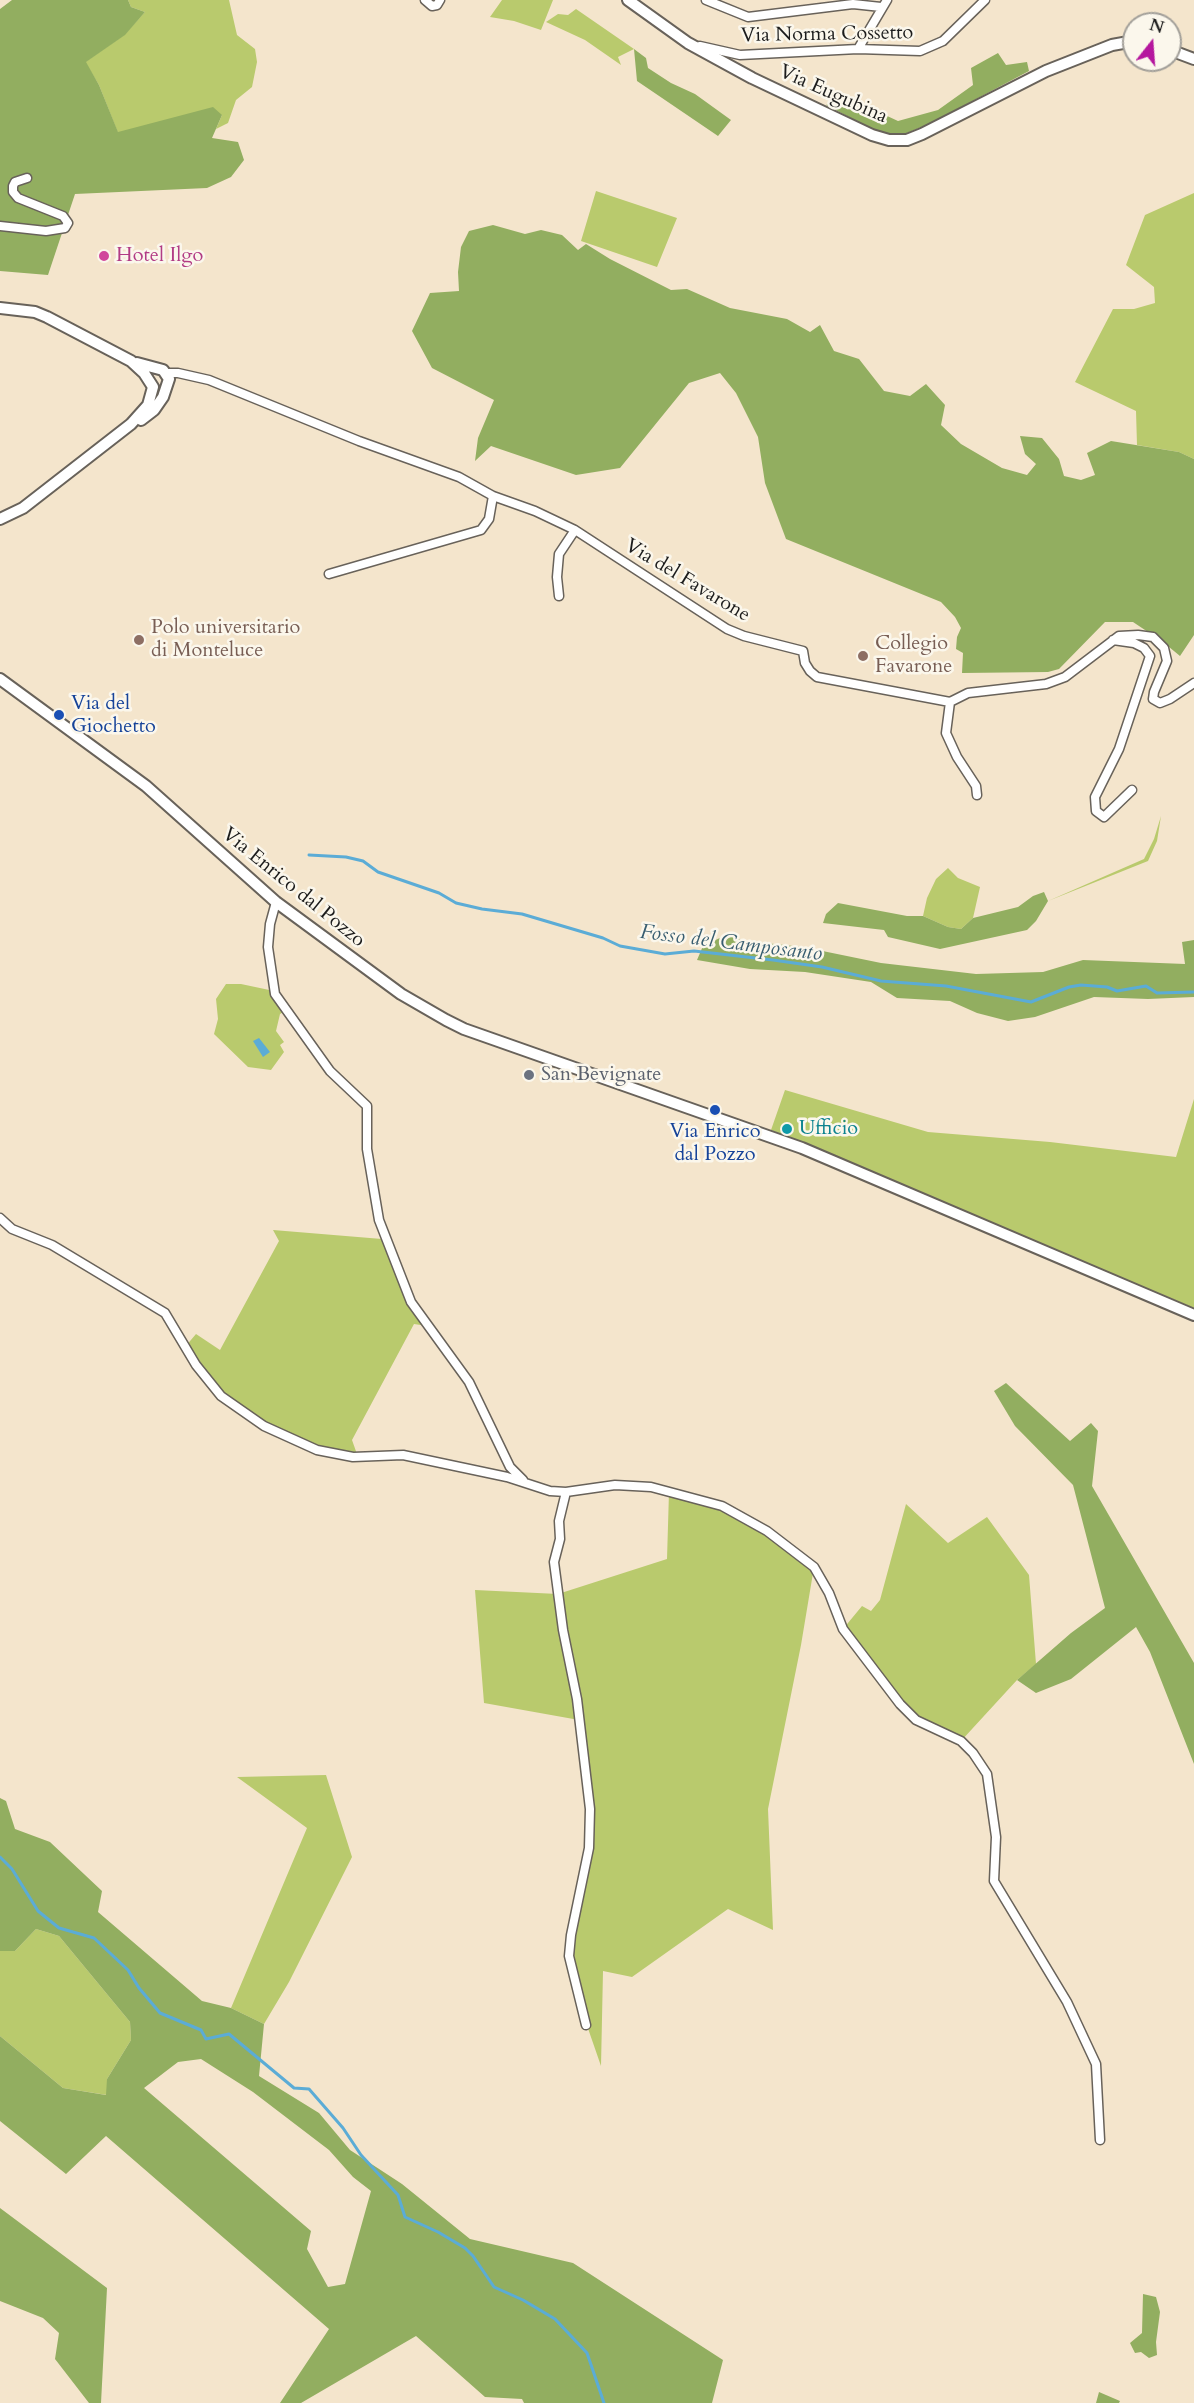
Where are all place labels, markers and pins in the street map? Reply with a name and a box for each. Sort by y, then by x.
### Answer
place label: Hotel Ilgo [116,244,203,268]
marker: Hotel Ilgo [97,249,111,263]
place label: Polo universitario di Monteluce [151,616,300,663]
place label: Collegio Favarone [875,632,952,679]
marker: Polo universitario di Monteluce [132,633,146,647]
marker: Collegio Favarone [856,649,870,663]
place label: Via del Giochetto [71,692,156,739]
marker: Via del Giochetto [52,708,66,722]
place label: San Bevignate [541,1063,661,1087]
marker: San Bevignate [522,1068,536,1082]
marker: Via Enrico dal Pozzo [708,1103,722,1117]
place label: Ufficio [799,1117,858,1141]
place label: Via Enrico dal Pozzo [670,1120,760,1167]
marker: Ufficio [780,1122,794,1136]

